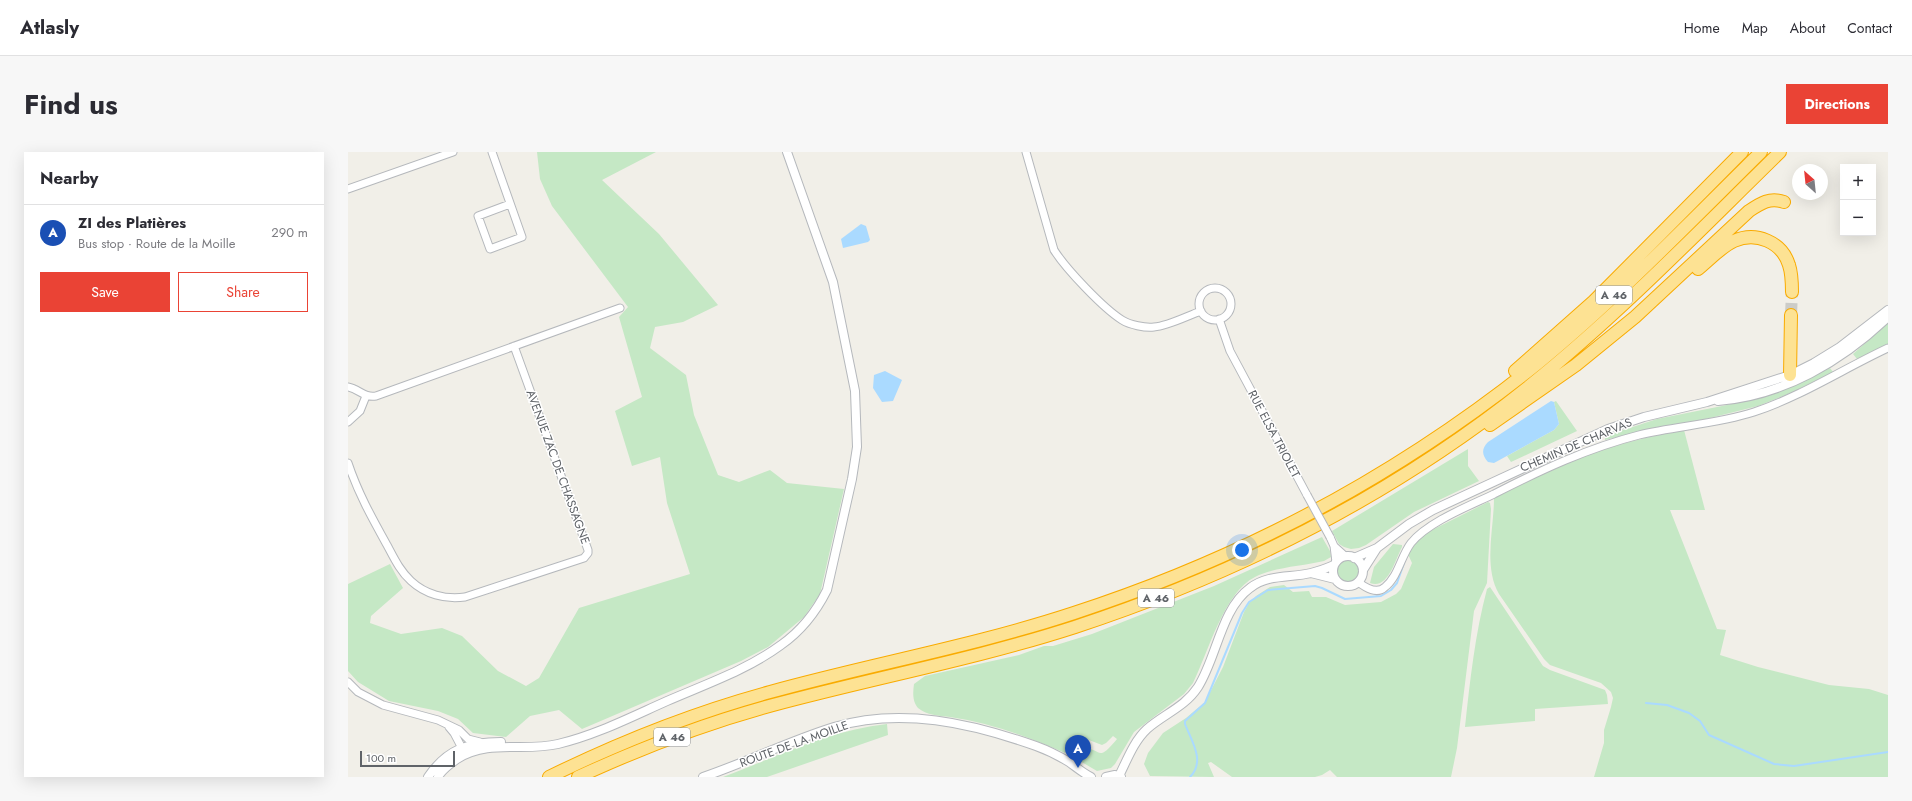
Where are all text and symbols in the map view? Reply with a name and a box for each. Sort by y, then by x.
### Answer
text: Atlasly [20,14,79,41]
text: Home [1684,18,1720,38]
text: Map [1742,18,1768,38]
text: About [1790,18,1825,38]
text: Contact [1847,18,1892,38]
text: Find us [24,84,118,125]
button: Directions [1786,84,1888,124]
north arrow [1792,164,1828,200]
map controls [1840,164,1876,236]
button: + [1840,164,1876,200]
text: Nearby [40,166,98,190]
button: − [1840,200,1876,236]
text: ZI des Platières [78,212,186,234]
text: A [48,223,58,242]
text: 290 m [271,223,308,242]
text: Bus stop · Route de la Moille [78,234,236,253]
button: Save [40,272,170,312]
button: Share [178,272,308,312]
road number: A 46 [1596,286,1632,304]
street label: AVENUE ZAC DE CHASSAGNE [522,387,594,547]
street label: RUE ELSA TRIOLET [1243,387,1305,481]
street label: CHEMIN DE CHARVAS [1517,413,1635,477]
your location [1232,540,1252,560]
road number: A 46 [1138,589,1174,607]
street label: ROUTE DE LA MOILLE [737,716,851,772]
road number: A 46 [654,728,690,746]
pin: A [1065,735,1091,768]
scale bar [360,749,455,768]
text: 100 m [366,750,396,766]

